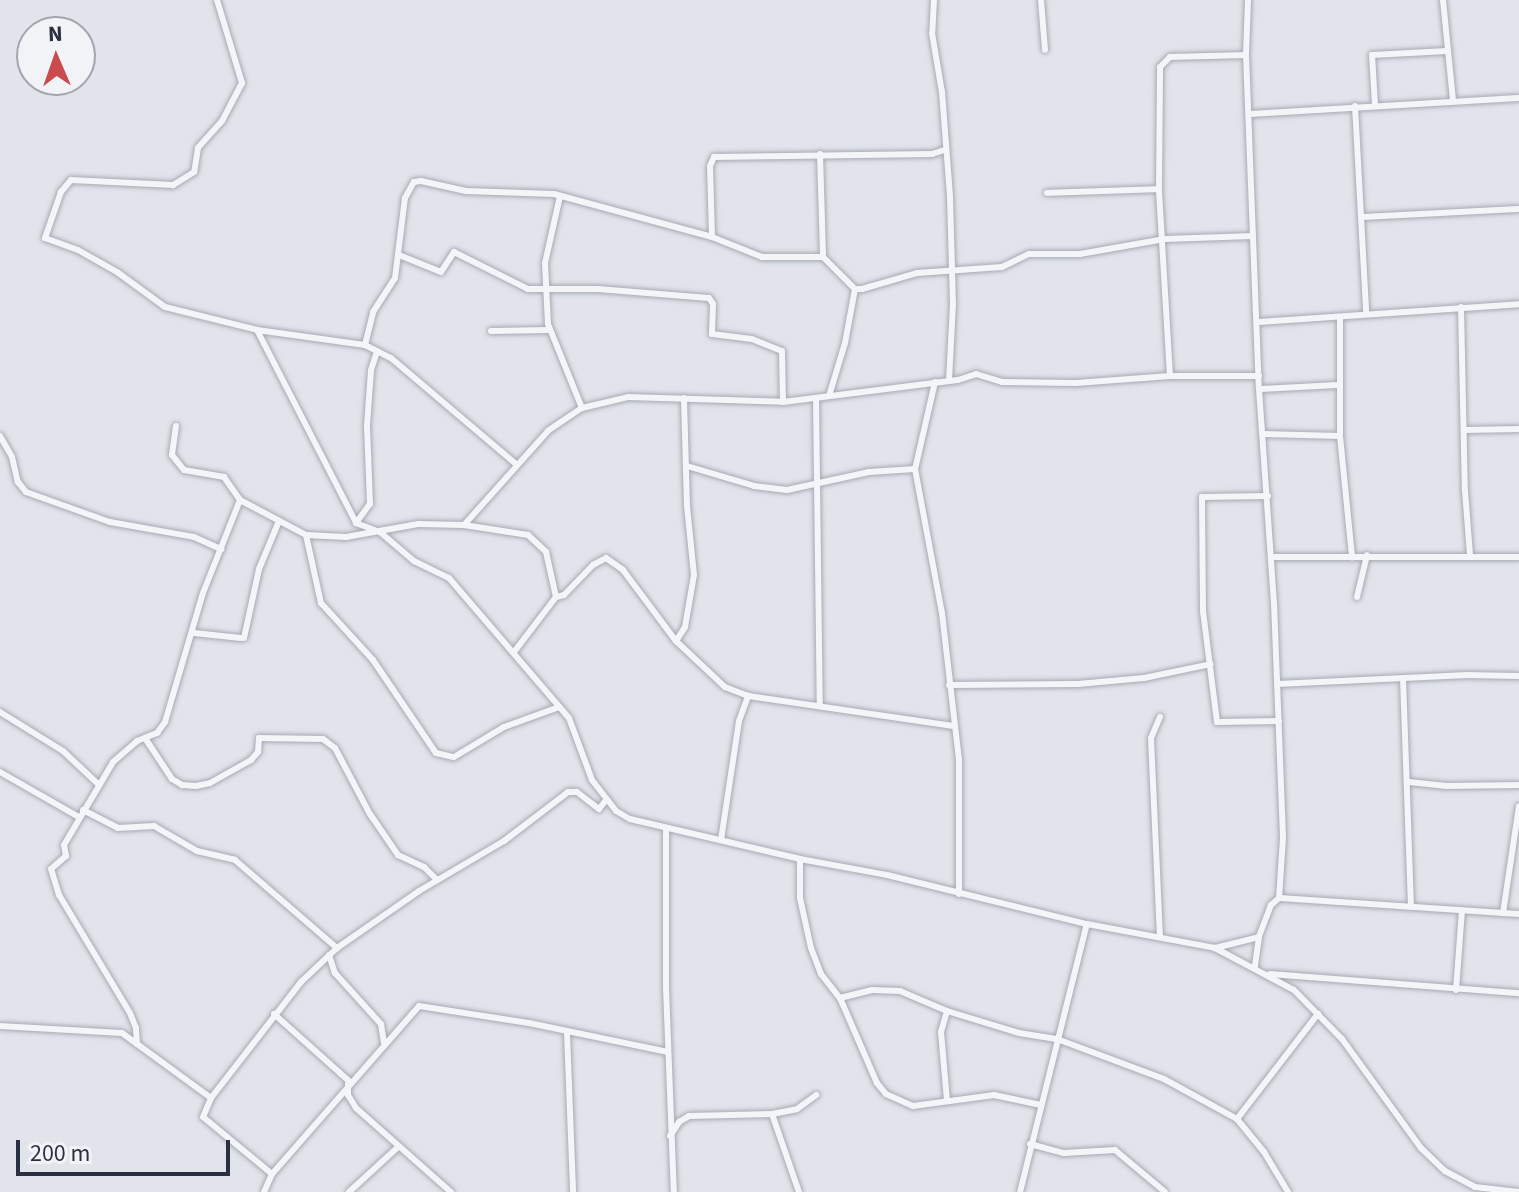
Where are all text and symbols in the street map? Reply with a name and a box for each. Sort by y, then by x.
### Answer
north arrow [16,16,96,96]
text: N [47,18,63,50]
scale bar [20,1124,234,1174]
text: 200 m [30,1136,90,1171]

